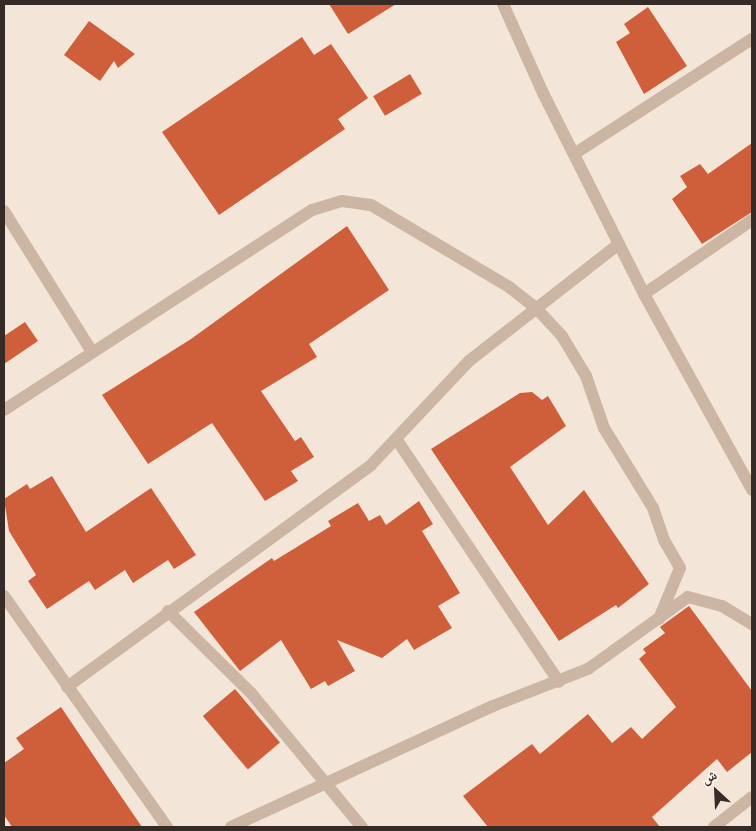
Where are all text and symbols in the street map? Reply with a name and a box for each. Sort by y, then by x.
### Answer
north arrow [691,766,741,816]
text: ش [699,766,720,788]

